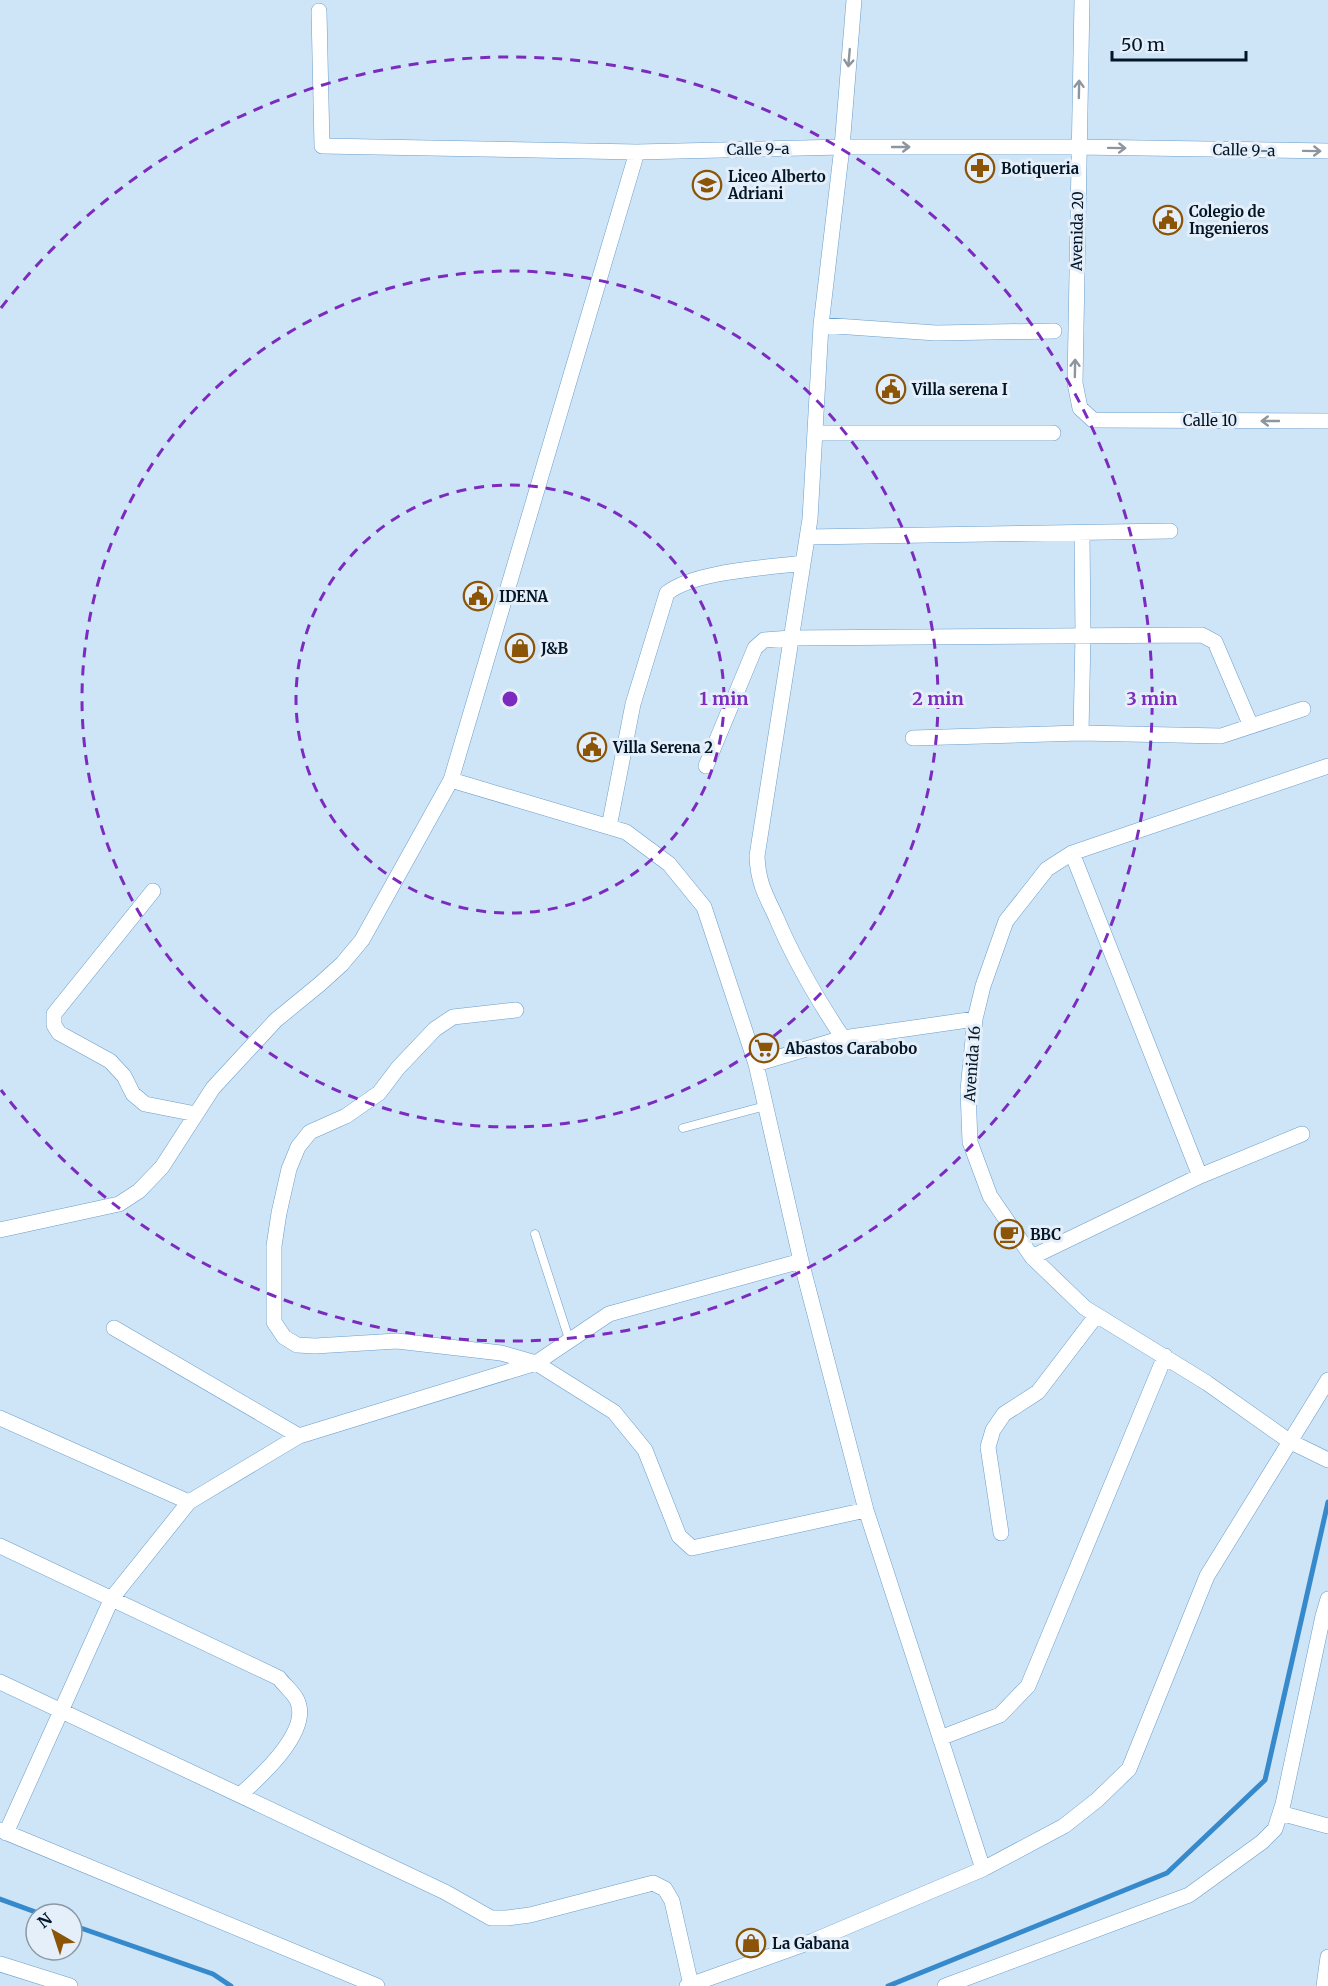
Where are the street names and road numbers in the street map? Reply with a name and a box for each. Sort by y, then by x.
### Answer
street label: Calle 9-a [726,139,790,159]
street label: Calle 9-a [1212,140,1276,160]
street label: Avenida 20 [1067,191,1087,272]
street label: Calle 10 [1183,411,1237,430]
street label: Avenida 16 [960,1025,984,1104]

